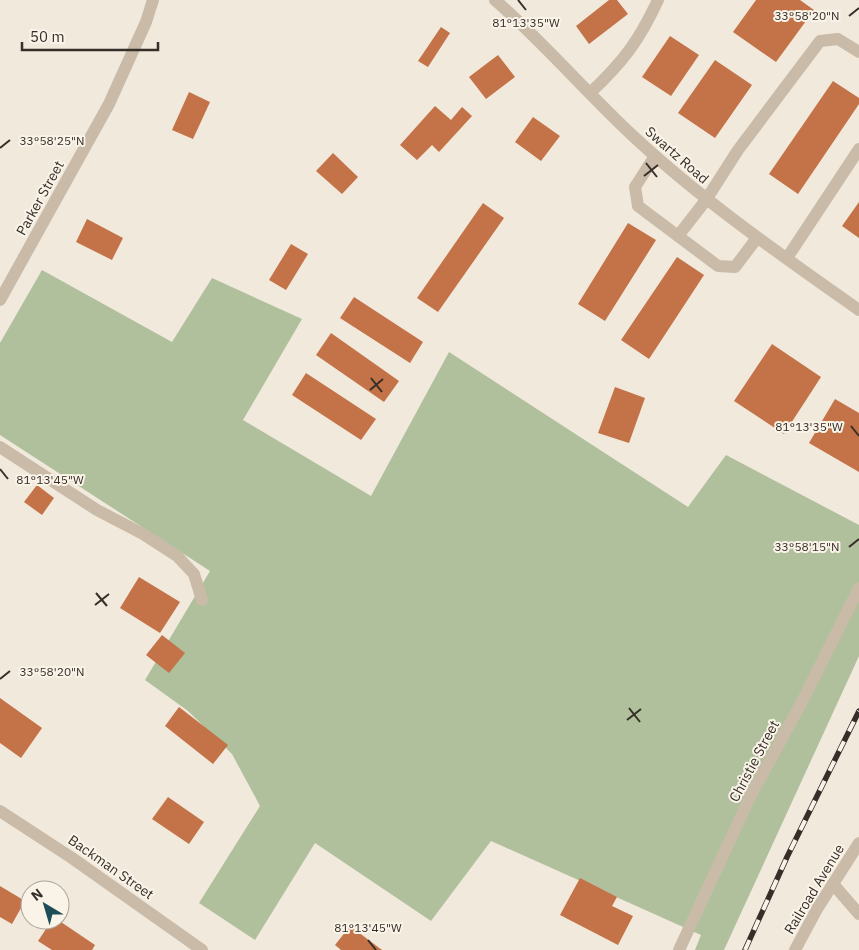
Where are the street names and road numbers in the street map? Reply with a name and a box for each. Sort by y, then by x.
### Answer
street label: Swartz Road [642,123,712,187]
street label: Parker Street [12,157,68,239]
street label: Christie Street [725,717,783,805]
street label: Backman Street [65,831,157,903]
street label: Railroad Avenue [780,840,848,937]

